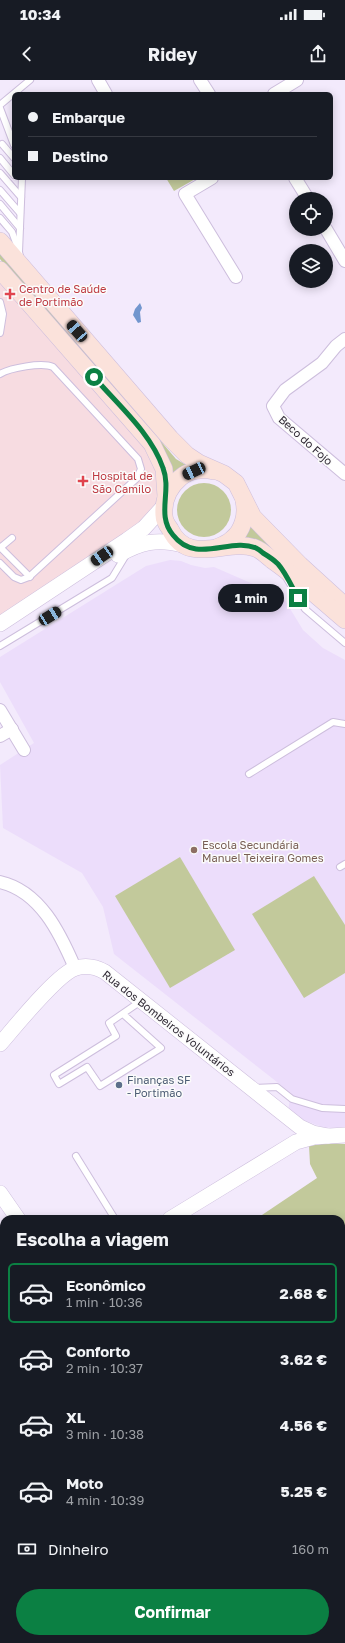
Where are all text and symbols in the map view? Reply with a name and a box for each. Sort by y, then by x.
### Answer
text: 10:34 [20,5,61,23]
icon: back [16,43,38,65]
text: Ridey [148,43,197,65]
icon: share [307,43,329,65]
text: Embarque [52,108,125,126]
text: Destino [52,147,108,165]
map controls [289,192,333,288]
button: locate [289,192,333,236]
button: layers [289,244,333,288]
place label: Centro de Saúde de Portimão [19,282,106,308]
marker: Centro de Saúde de Portimão [4,288,16,300]
car [65,318,89,344]
route start [85,368,103,386]
street label: Beco do Fojo [276,412,336,468]
car [181,460,207,482]
place label: Hospital de São Camilo [92,469,153,495]
marker: Hospital de São Camilo [77,475,89,487]
car [89,544,115,568]
callout: 1 min [218,584,284,612]
route end [289,589,307,607]
text: 1 min [235,590,267,606]
car [37,605,63,627]
place label: Escola Secundária Manuel Teixeira Gomes [202,838,324,864]
marker: Escola Secundária Manuel Teixeira Gomes [189,845,199,855]
street label: Rua dos Bombeiros Voluntários [100,967,238,1079]
place label: Finanças SF - Portimão [127,1073,191,1099]
marker: Finanças SF - Portimão [114,1080,124,1090]
text: Escolha a viagem [16,1228,169,1250]
icon: car [18,1275,54,1311]
text: Econômico [66,1276,146,1294]
text: 2.68 € [280,1284,327,1302]
text: 1 min · 10:36 [66,1294,143,1310]
icon: car [18,1341,54,1377]
text: Conforto [66,1342,130,1360]
text: 3.62 € [280,1350,327,1368]
text: 2 min · 10:37 [66,1360,143,1376]
icon: car [18,1407,54,1443]
text: XL [66,1408,85,1426]
text: 4.56 € [280,1416,327,1434]
text: 3 min · 10:38 [66,1426,144,1442]
icon: car [18,1473,54,1509]
text: Moto [66,1474,103,1492]
text: 5.25 € [280,1482,327,1500]
text: 4 min · 10:39 [66,1492,144,1508]
icon: cash [16,1538,38,1560]
text: Dinheiro [48,1540,108,1558]
text: 160 m [292,1541,329,1557]
button: Confirmar [16,1589,329,1635]

